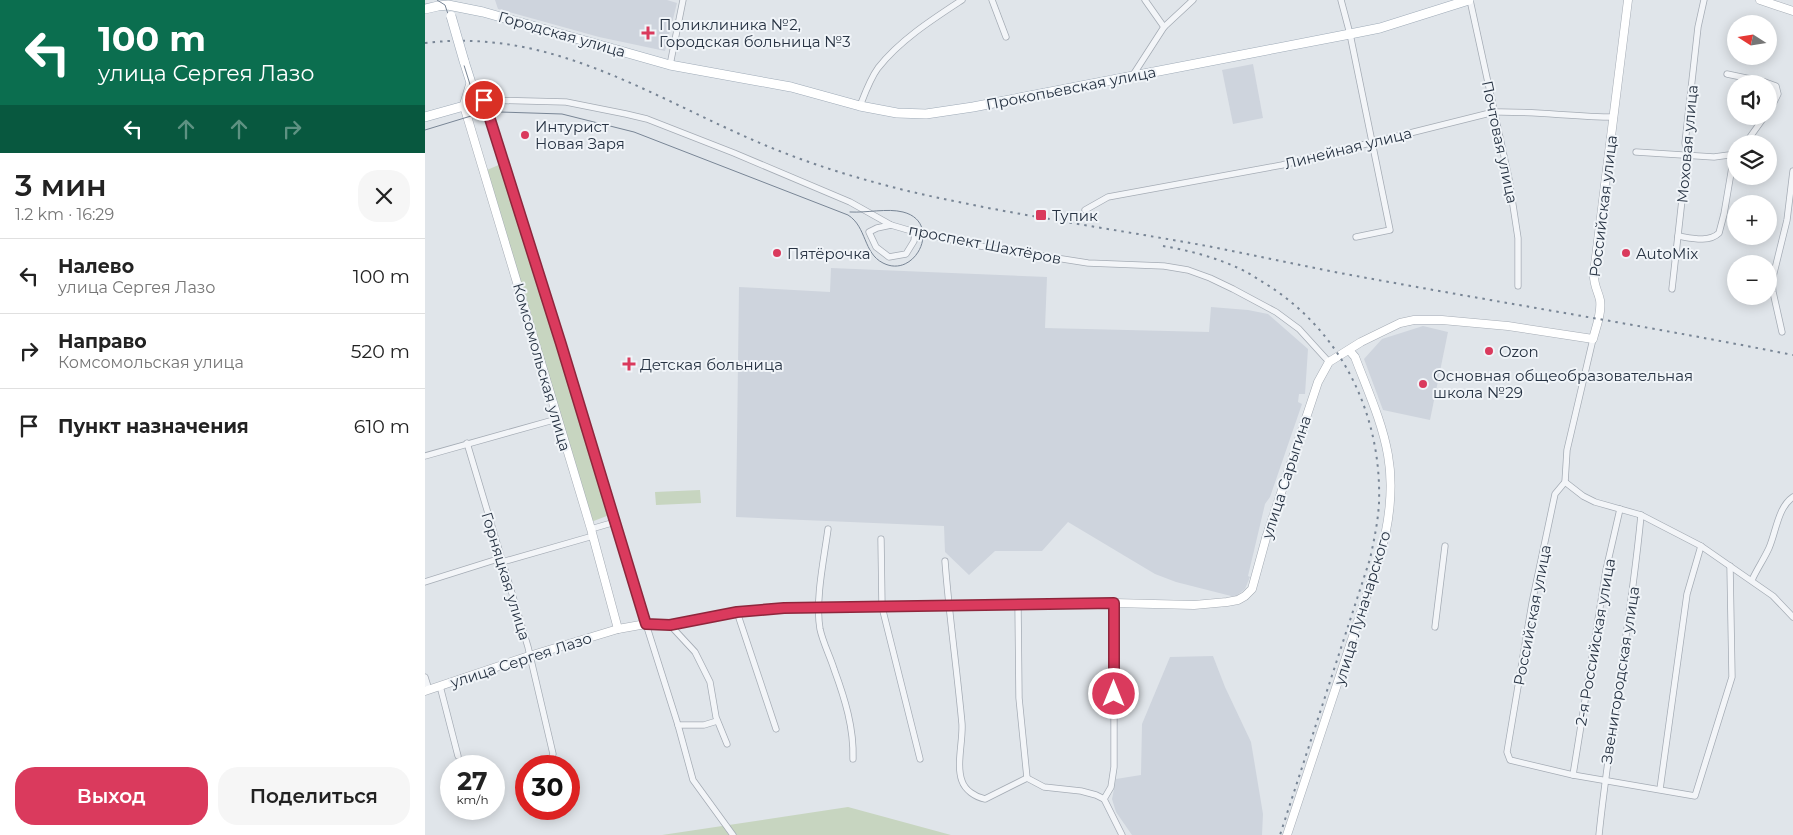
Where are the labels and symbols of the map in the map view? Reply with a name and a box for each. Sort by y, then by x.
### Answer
street label: Городская улица [496,7,628,61]
place label: Поликлиника №2, Городская больница №3 [659,15,851,51]
north arrow [1727,15,1777,65]
marker: Поликлиника №2, Городская больница №3 [641,26,655,40]
street label: Прокопьевская улица [984,62,1158,114]
pin [463,79,505,121]
street label: Почтовая улица [1478,79,1522,205]
street label: Моховая улица [1672,84,1702,204]
place label: Интурист Новая Заря [535,117,625,153]
street label: Линейная улица [1282,123,1414,173]
marker: Интурист Новая Заря [519,129,531,141]
street label: Российская улица [1585,134,1621,278]
place label: Тупик [1052,206,1098,225]
marker: Тупик [1034,208,1048,222]
street label: проспект Шахтёров [907,220,1063,268]
place label: Пятёрочка [787,244,871,263]
place label: AutoMix [1636,244,1698,263]
marker: Пятёрочка [771,247,783,259]
marker: AutoMix [1620,247,1632,259]
street label: Комсомольская улица [509,281,575,453]
place label: Ozon [1499,342,1539,361]
marker: Ozon [1483,345,1495,357]
place label: Детская больница [640,355,783,374]
marker: Детская больница [622,357,636,371]
place label: Основная общеобразовательная школа №29 [1433,366,1693,402]
marker: Основная общеобразовательная школа №29 [1417,378,1429,390]
street label: улица Сарыгина [1257,413,1315,542]
street label: Горняцкая улица [477,510,535,642]
street label: улица Луначарского [1329,528,1395,688]
street label: Российская улица [1509,543,1555,687]
street label: 2-я Российская улица [1571,557,1619,727]
street label: Звенигородская улица [1597,585,1643,765]
street label: улица Сергея Лазо [447,628,594,692]
position arrow [1087,667,1139,719]
speed limit sign: 30 [515,755,580,820]

